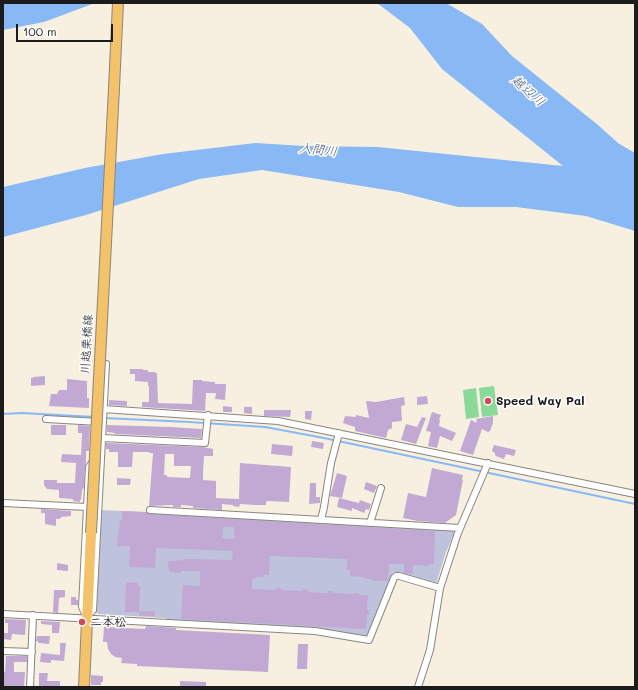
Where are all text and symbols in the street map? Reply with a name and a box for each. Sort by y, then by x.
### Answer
scale bar [18,16,115,42]
text: 100 m [23,23,57,39]
water label: 越辺川 [508,72,548,110]
water label: 入間川 [298,140,338,160]
street label: 川越栗橋線 [78,314,96,374]
place label: Speed Way Pal [496,394,585,408]
marker: Speed Way Pal [483,396,493,406]
place label: 二本松 [90,615,126,629]
marker: 二本松 [77,617,87,627]

